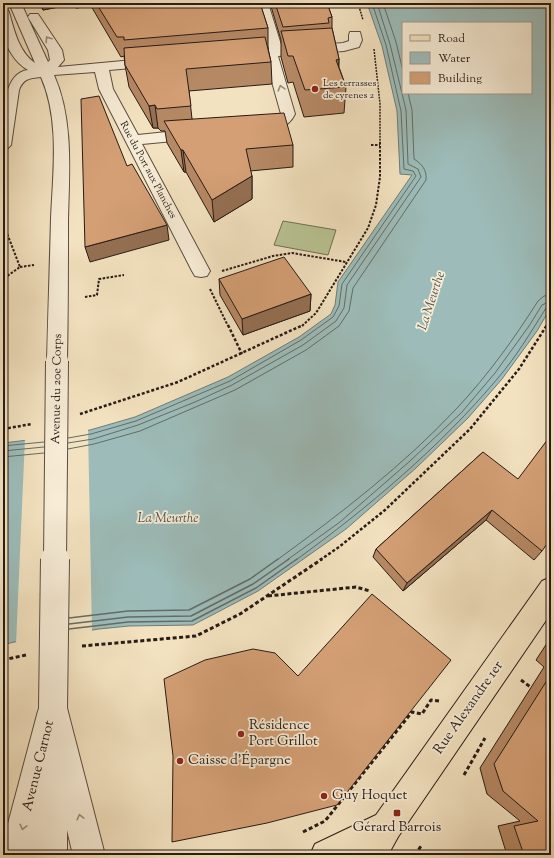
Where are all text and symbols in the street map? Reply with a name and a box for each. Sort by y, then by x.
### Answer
legend [402,22,532,94]
text: Road [438,30,465,48]
one-way arrow [45,36,53,43]
text: Water [438,50,471,68]
text: Building [438,70,482,88]
place label: Les terrasses de cyrenes 2 [323,76,376,103]
marker: Les terrasses de cyrenes 2 [310,84,320,94]
one-way arrow [277,85,286,92]
street label: Rue du Port aux Planches [116,119,180,221]
water label: La Meurthe [414,269,450,333]
street label: Avenue du 20e Corps [47,333,67,444]
water label: La Meurthe [138,510,198,528]
street label: Rue Alexandre 1er [429,657,509,759]
place label: Résidence Port Grillot [249,716,318,752]
street label: Avenue Carnot [18,718,60,813]
marker: Résidence Port Grillot [236,729,246,739]
place label: Caisse d'Épargne [188,751,291,771]
marker: Caisse d'Épargne [175,756,185,766]
place label: Guy Hoquet [332,786,407,806]
marker: Guy Hoquet [319,791,329,801]
marker: Gérard Barrois [392,808,402,818]
one-way arrow [76,814,85,821]
place label: Gérard Barrois [353,818,441,838]
one-way arrow [19,824,28,831]

